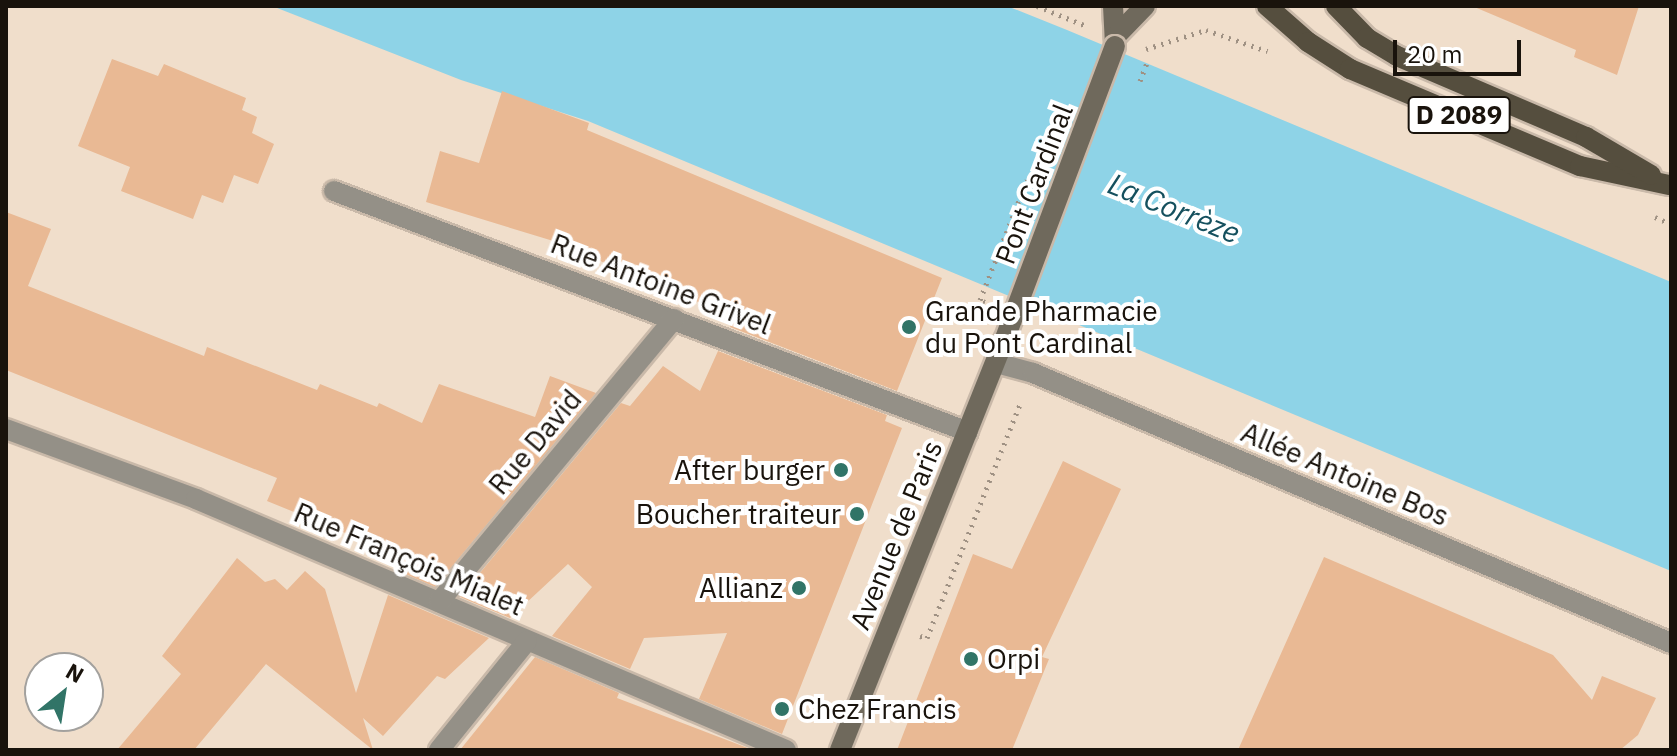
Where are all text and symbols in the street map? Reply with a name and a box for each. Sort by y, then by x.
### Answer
scale bar [1397,24,1525,74]
text: 20 m [1407,38,1462,70]
road number: D 2089 [1407,93,1511,137]
street label: Pont Cardinal [988,99,1080,269]
water label: La Corrèze [1103,165,1245,251]
street label: Rue Antoine Grivel [546,227,776,341]
place label: Grande Pharmacie du Pont Cardinal [925,294,1158,360]
marker: Grande Pharmacie du Pont Cardinal [900,318,918,336]
street label: Rue David [482,383,588,501]
street label: Allée Antoine Bos [1236,415,1454,533]
street label: Avenue de Paris [843,436,949,634]
place label: After burger [674,453,825,487]
marker: After burger [832,461,850,479]
street label: Rue François Mialet [289,495,529,623]
place label: Boucher traiteur [636,497,841,531]
marker: Boucher traiteur [848,505,866,523]
place label: Allianz [699,571,783,605]
marker: Allianz [790,579,808,597]
place label: Orpi [987,642,1040,676]
marker: Orpi [962,650,980,668]
north arrow [24,652,104,732]
text: N [61,656,89,689]
place label: Chez Francis [798,692,957,726]
marker: Chez Francis [773,700,791,718]

